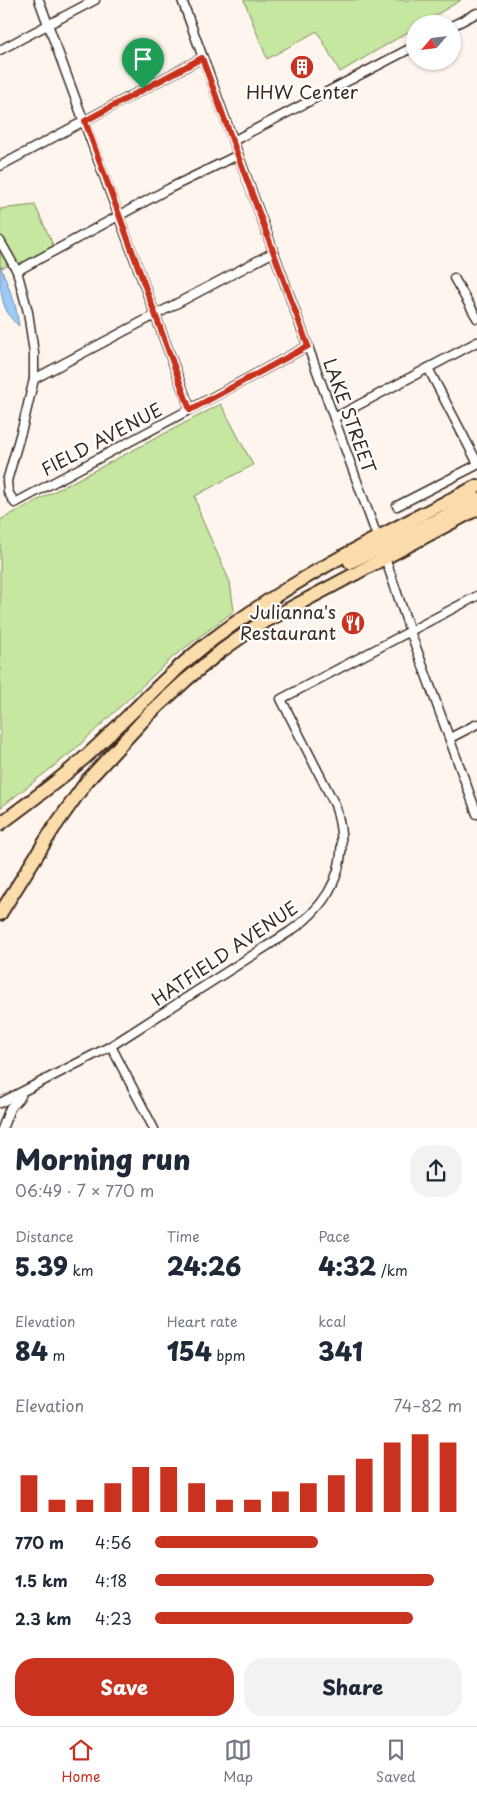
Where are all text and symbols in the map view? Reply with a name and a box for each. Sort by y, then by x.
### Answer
north arrow [406,15,461,70]
map controls [406,15,461,70]
pin [122,38,164,89]
icon: arrive [129,45,157,73]
building icon: HHW Center [289,54,315,80]
place label: HHW Center [246,78,359,105]
street label: LAKE STREET [317,354,384,477]
street label: FIELD AVENUE [36,395,167,482]
place label: Julianna's Restaurant [240,598,336,646]
restaurant icon: Julianna's Restaurant [340,610,366,636]
street label: HATFIELD AVENUE [146,894,303,1012]
text: Morning run [15,1137,191,1180]
button: share [410,1145,462,1197]
text: 06:49 · 7 × 770 m [15,1178,154,1202]
text: Distance [15,1226,74,1247]
text: Time [167,1226,200,1247]
text: Pace [318,1226,350,1247]
text: 5.39 [15,1247,68,1285]
text: 24:26 [167,1247,241,1285]
text: 4:32 [318,1247,376,1285]
text: km [68,1260,94,1281]
text: /km [376,1260,408,1281]
text: Elevation [15,1311,75,1332]
text: Heart rate [167,1311,237,1332]
text: kcal [318,1311,346,1332]
text: 84 [15,1332,48,1370]
text: 154 [167,1332,212,1370]
text: 341 [318,1332,363,1370]
text: m [48,1345,65,1366]
text: bpm [212,1345,245,1366]
text: Elevation [15,1393,84,1417]
text: 74–82 m [393,1393,462,1417]
text: 770 m [15,1530,64,1554]
text: 4:56 [95,1530,132,1554]
text: 1.5 km [15,1568,68,1592]
text: 4:18 [95,1568,127,1592]
text: 2.3 km [15,1606,71,1630]
text: 4:23 [95,1606,132,1630]
button: Save [15,1658,234,1716]
button: Share [244,1658,462,1716]
tab: Home [61,1736,100,1787]
tab: Map [223,1736,253,1787]
tab: Saved [376,1736,416,1787]

